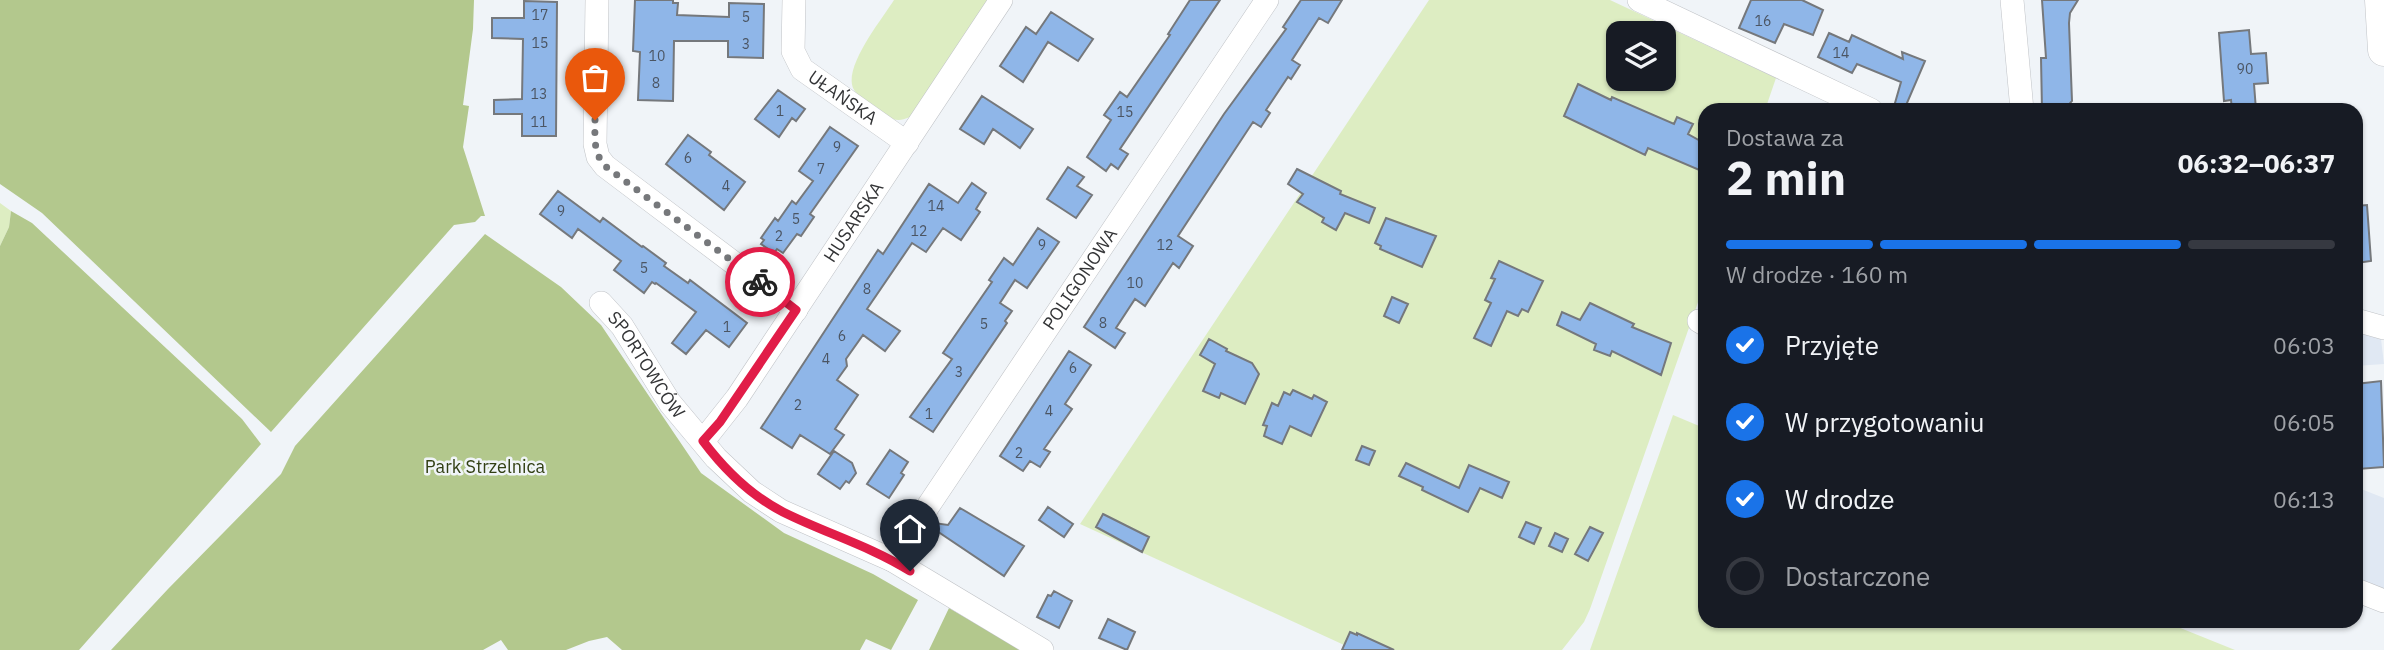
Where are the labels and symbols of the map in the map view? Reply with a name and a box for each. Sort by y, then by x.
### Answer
house number: 17 [532,6,548,24]
house number: 5 [742,8,750,26]
house number: 16 [1755,12,1771,30]
house number: 15 [532,34,548,52]
house number: 3 [742,35,750,53]
house number: 14 [1833,44,1849,62]
house number: 10 [649,47,665,65]
pin [565,48,625,120]
house number: 90 [2237,60,2253,78]
street label: UŁAŃSKA [804,65,883,130]
house number: 8 [652,74,660,92]
house number: 13 [531,85,547,103]
house number: 1 [776,102,784,120]
house number: 15 [1117,103,1133,121]
house number: 11 [531,113,547,131]
house number: 9 [833,138,841,156]
house number: 6 [684,149,692,167]
house number: 7 [817,160,825,178]
house number: 4 [722,177,730,195]
street label: HUSARSKA [818,177,889,266]
house number: 14 [928,197,944,215]
house number: 9 [557,202,565,220]
house number: 5 [792,210,800,228]
house number: 12 [911,222,927,240]
street label: POLIGONOWA [1037,223,1122,334]
house number: 2 [775,227,783,245]
house number: 9 [1038,236,1046,254]
house number: 12 [1157,236,1173,254]
courier [725,247,795,317]
house number: 5 [640,259,648,277]
house number: 10 [1127,274,1143,292]
house number: 8 [863,280,871,298]
street label: SPORTOWCÓW [603,306,690,423]
house number: 8 [1099,314,1107,332]
house number: 5 [980,315,988,333]
house number: 1 [723,318,731,336]
house number: 6 [838,327,846,345]
house number: 4 [822,350,830,368]
house number: 6 [1069,359,1077,377]
house number: 3 [955,363,963,381]
house number: 2 [794,396,802,414]
house number: 4 [1045,402,1053,420]
house number: 1 [925,405,933,423]
house number: 2 [1015,444,1023,462]
park label: Park Strzelnica [425,455,546,478]
pin [880,499,940,571]

